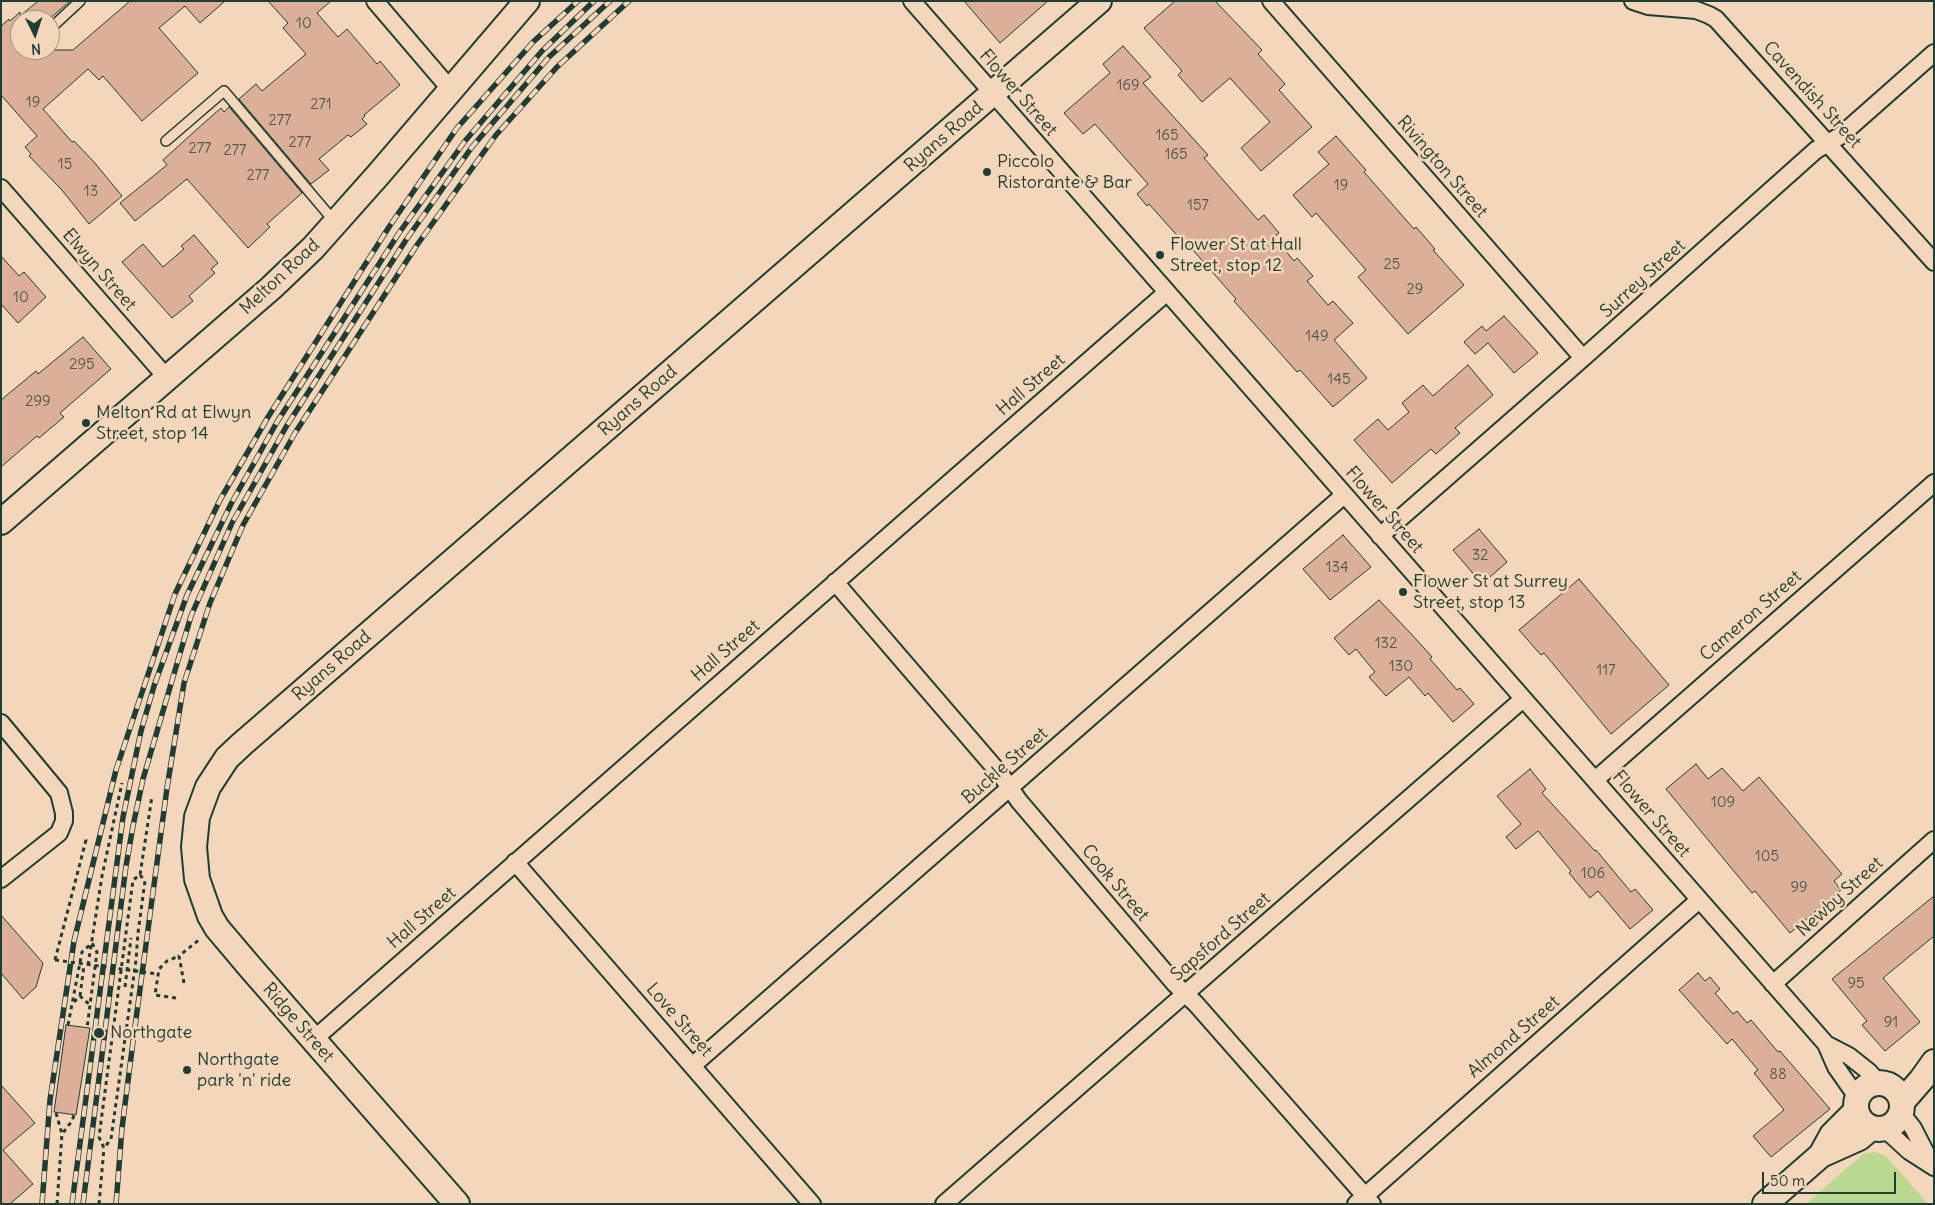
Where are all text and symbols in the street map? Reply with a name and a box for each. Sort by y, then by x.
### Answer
north arrow [10,10,60,60]
house number: 10 [296,15,312,33]
street label: Cavendish Street [1758,37,1866,153]
text: N [31,40,41,58]
street label: Flower Street [974,45,1062,141]
house number: 169 [1116,77,1140,95]
house number: 19 [26,94,40,112]
house number: 271 [310,96,332,114]
street label: Ryans Road [900,97,988,177]
house number: 277 [269,112,291,130]
street label: Rivington Street [1392,112,1492,222]
house number: 165 [1155,127,1179,145]
house number: 277 [289,134,311,152]
house number: 277 [189,140,211,158]
house number: 277 [224,142,246,160]
house number: 165 [1164,146,1188,164]
place label: Piccolo Ristorante & Bar [997,151,1132,193]
house number: 15 [58,156,72,174]
marker: Piccolo Ristorante & Bar [981,166,993,178]
house number: 277 [247,167,269,185]
house number: 19 [1334,177,1348,195]
house number: 13 [84,183,98,201]
house number: 157 [1187,197,1209,215]
street label: Elwyn Street [57,225,141,315]
place label: Flower St at Hall Street, stop 12 [1170,234,1302,276]
street label: Melton Road [236,235,324,319]
street label: Surrey Street [1596,235,1690,323]
marker: Flower St at Hall Street, stop 12 [1154,249,1166,261]
house number: 25 [1384,256,1400,274]
house number: 29 [1407,281,1423,299]
house number: 10 [13,289,29,307]
house number: 149 [1305,328,1329,346]
street label: Hall Street [992,349,1070,421]
house number: 295 [69,356,95,374]
street label: Ryans Road [594,361,682,441]
house number: 145 [1327,371,1351,389]
house number: 299 [25,393,51,411]
place label: Melton Rd at Elwyn Street, stop 14 [96,402,251,444]
marker: Melton Rd at Elwyn Street, stop 14 [80,417,92,429]
street label: Flower Street [1340,462,1428,558]
house number: 32 [1472,547,1488,565]
house number: 134 [1325,559,1349,577]
street label: Cameron Street [1696,566,1806,666]
place label: Flower St at Surrey Street, stop 13 [1413,571,1568,614]
marker: Flower St at Surrey Street, stop 13 [1397,586,1409,598]
street label: Hall Street [687,615,765,687]
street label: Ryans Road [288,626,376,706]
house number: 132 [1375,635,1397,653]
house number: 130 [1389,658,1413,676]
house number: 117 [1596,662,1616,680]
street label: Buckle Street [958,723,1052,809]
street label: Flower Street [1607,766,1695,862]
house number: 109 [1711,794,1735,812]
street label: Cook Street [1077,840,1153,926]
house number: 105 [1755,848,1779,866]
street label: Newby Street [1792,853,1888,941]
house number: 106 [1581,865,1605,883]
house number: 99 [1790,879,1808,897]
street label: Hall Street [383,882,461,954]
street label: Sapsford Street [1167,888,1275,986]
house number: 95 [1847,975,1865,993]
street label: Ridge Street [258,979,338,1067]
street label: Love Street [641,979,717,1061]
street label: Almond Street [1464,991,1564,1083]
house number: 91 [1884,1014,1898,1032]
place label: Northgate [110,1022,192,1044]
marker: Northgate [92,1026,106,1040]
place label: Northgate park 'n' ride [197,1049,291,1092]
marker: Northgate park 'n' ride [181,1064,193,1076]
house number: 88 [1769,1066,1787,1084]
scale bar [1765,1162,1899,1194]
text: 50 m [1770,1171,1805,1190]

